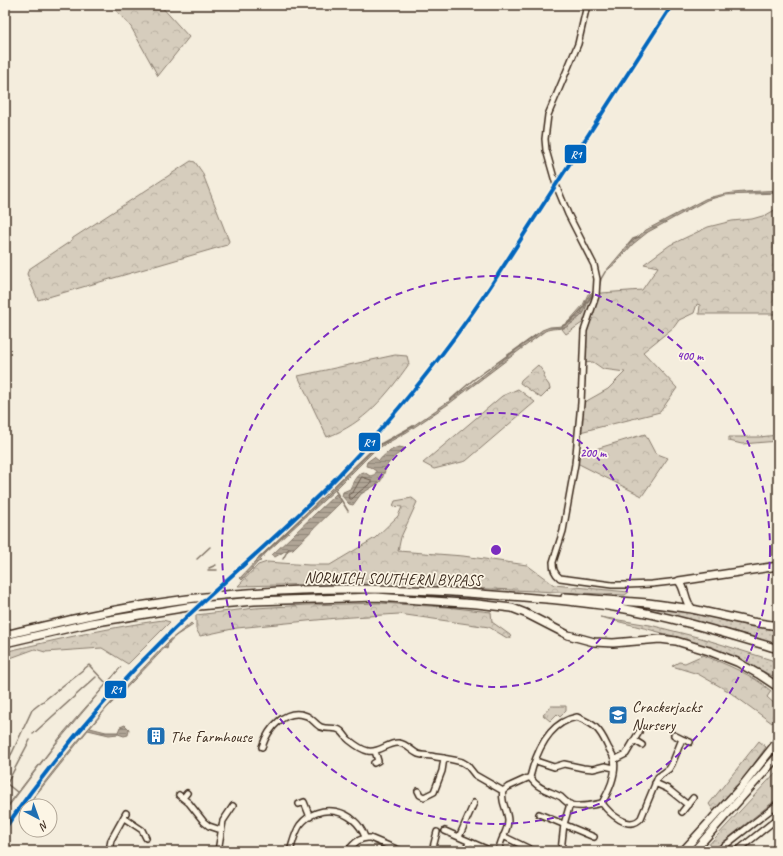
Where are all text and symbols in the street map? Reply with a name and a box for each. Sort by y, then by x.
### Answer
line badge: R1 [564,144,587,164]
text: R1 [571,147,583,161]
text: 400 m [677,348,704,364]
line badge: R1 [358,432,381,452]
text: R1 [364,435,376,449]
text: 200 m [580,445,607,461]
centre of rings [489,543,503,557]
street label: NORWICH SOUTHERN BYPASS [304,567,484,591]
line badge: R1 [104,680,127,699]
text: R1 [111,682,123,696]
place label: Crackerjacks Nursery [632,697,703,735]
school or university icon: Crackerjacks Nursery [607,704,629,726]
building icon: The Farmhouse [145,725,167,747]
place label: The Farmhouse [170,727,254,747]
north arrow [18,798,58,838]
text: N [36,818,52,834]

